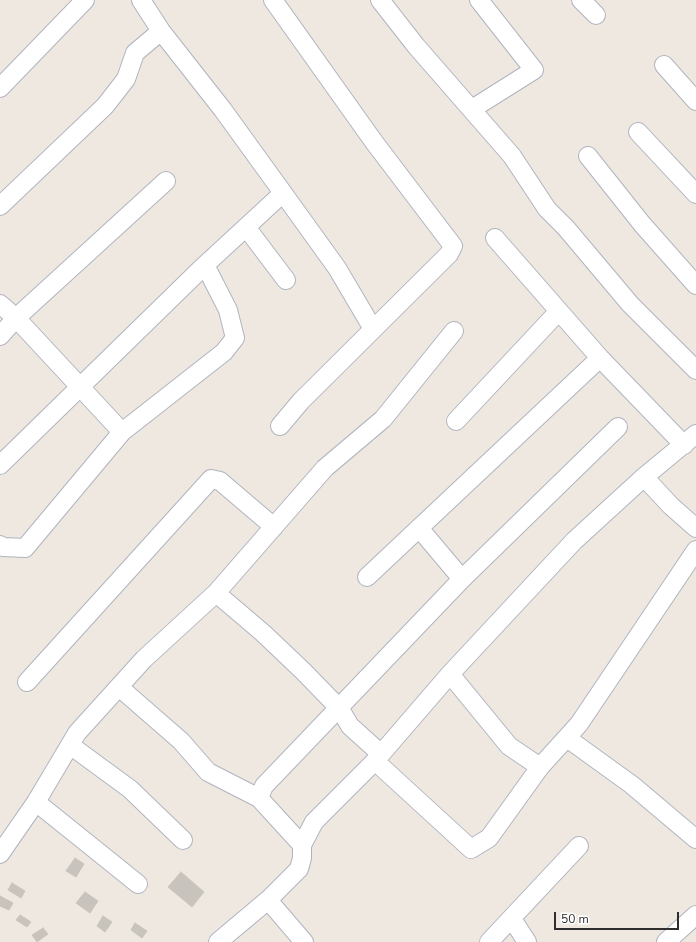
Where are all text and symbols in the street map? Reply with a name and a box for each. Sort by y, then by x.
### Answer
scale bar [556,904,681,930]
text: 50 m [561,911,589,927]

